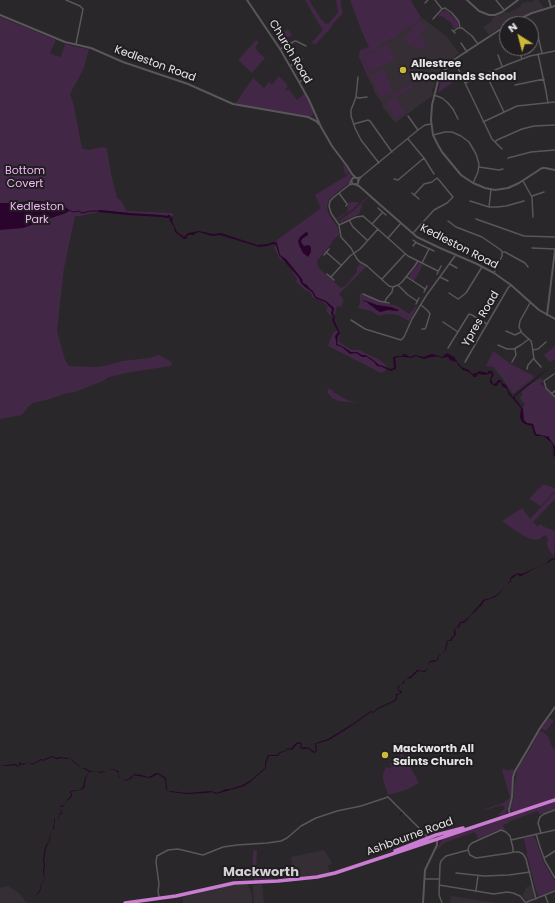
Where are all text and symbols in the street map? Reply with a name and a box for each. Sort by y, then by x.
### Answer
north arrow [499,16,539,56]
street label: Church Road [266,18,314,86]
text: N [504,18,521,36]
street label: Kedleston Road [112,43,198,85]
place label: Allestree Woodlands School [411,57,516,83]
marker: Allestree Woodlands School [398,65,408,75]
park label: Bottom Covert [5,164,45,190]
park label: Kedleston Park [10,200,64,226]
street label: Kedleston Road [418,222,500,272]
street label: Ypres Road [460,289,502,349]
place label: Mackworth All Saints Church [393,742,474,768]
marker: Mackworth All Saints Church [380,750,390,760]
street label: Ashbourne Road [365,815,455,859]
district label: Mackworth [223,865,299,881]

